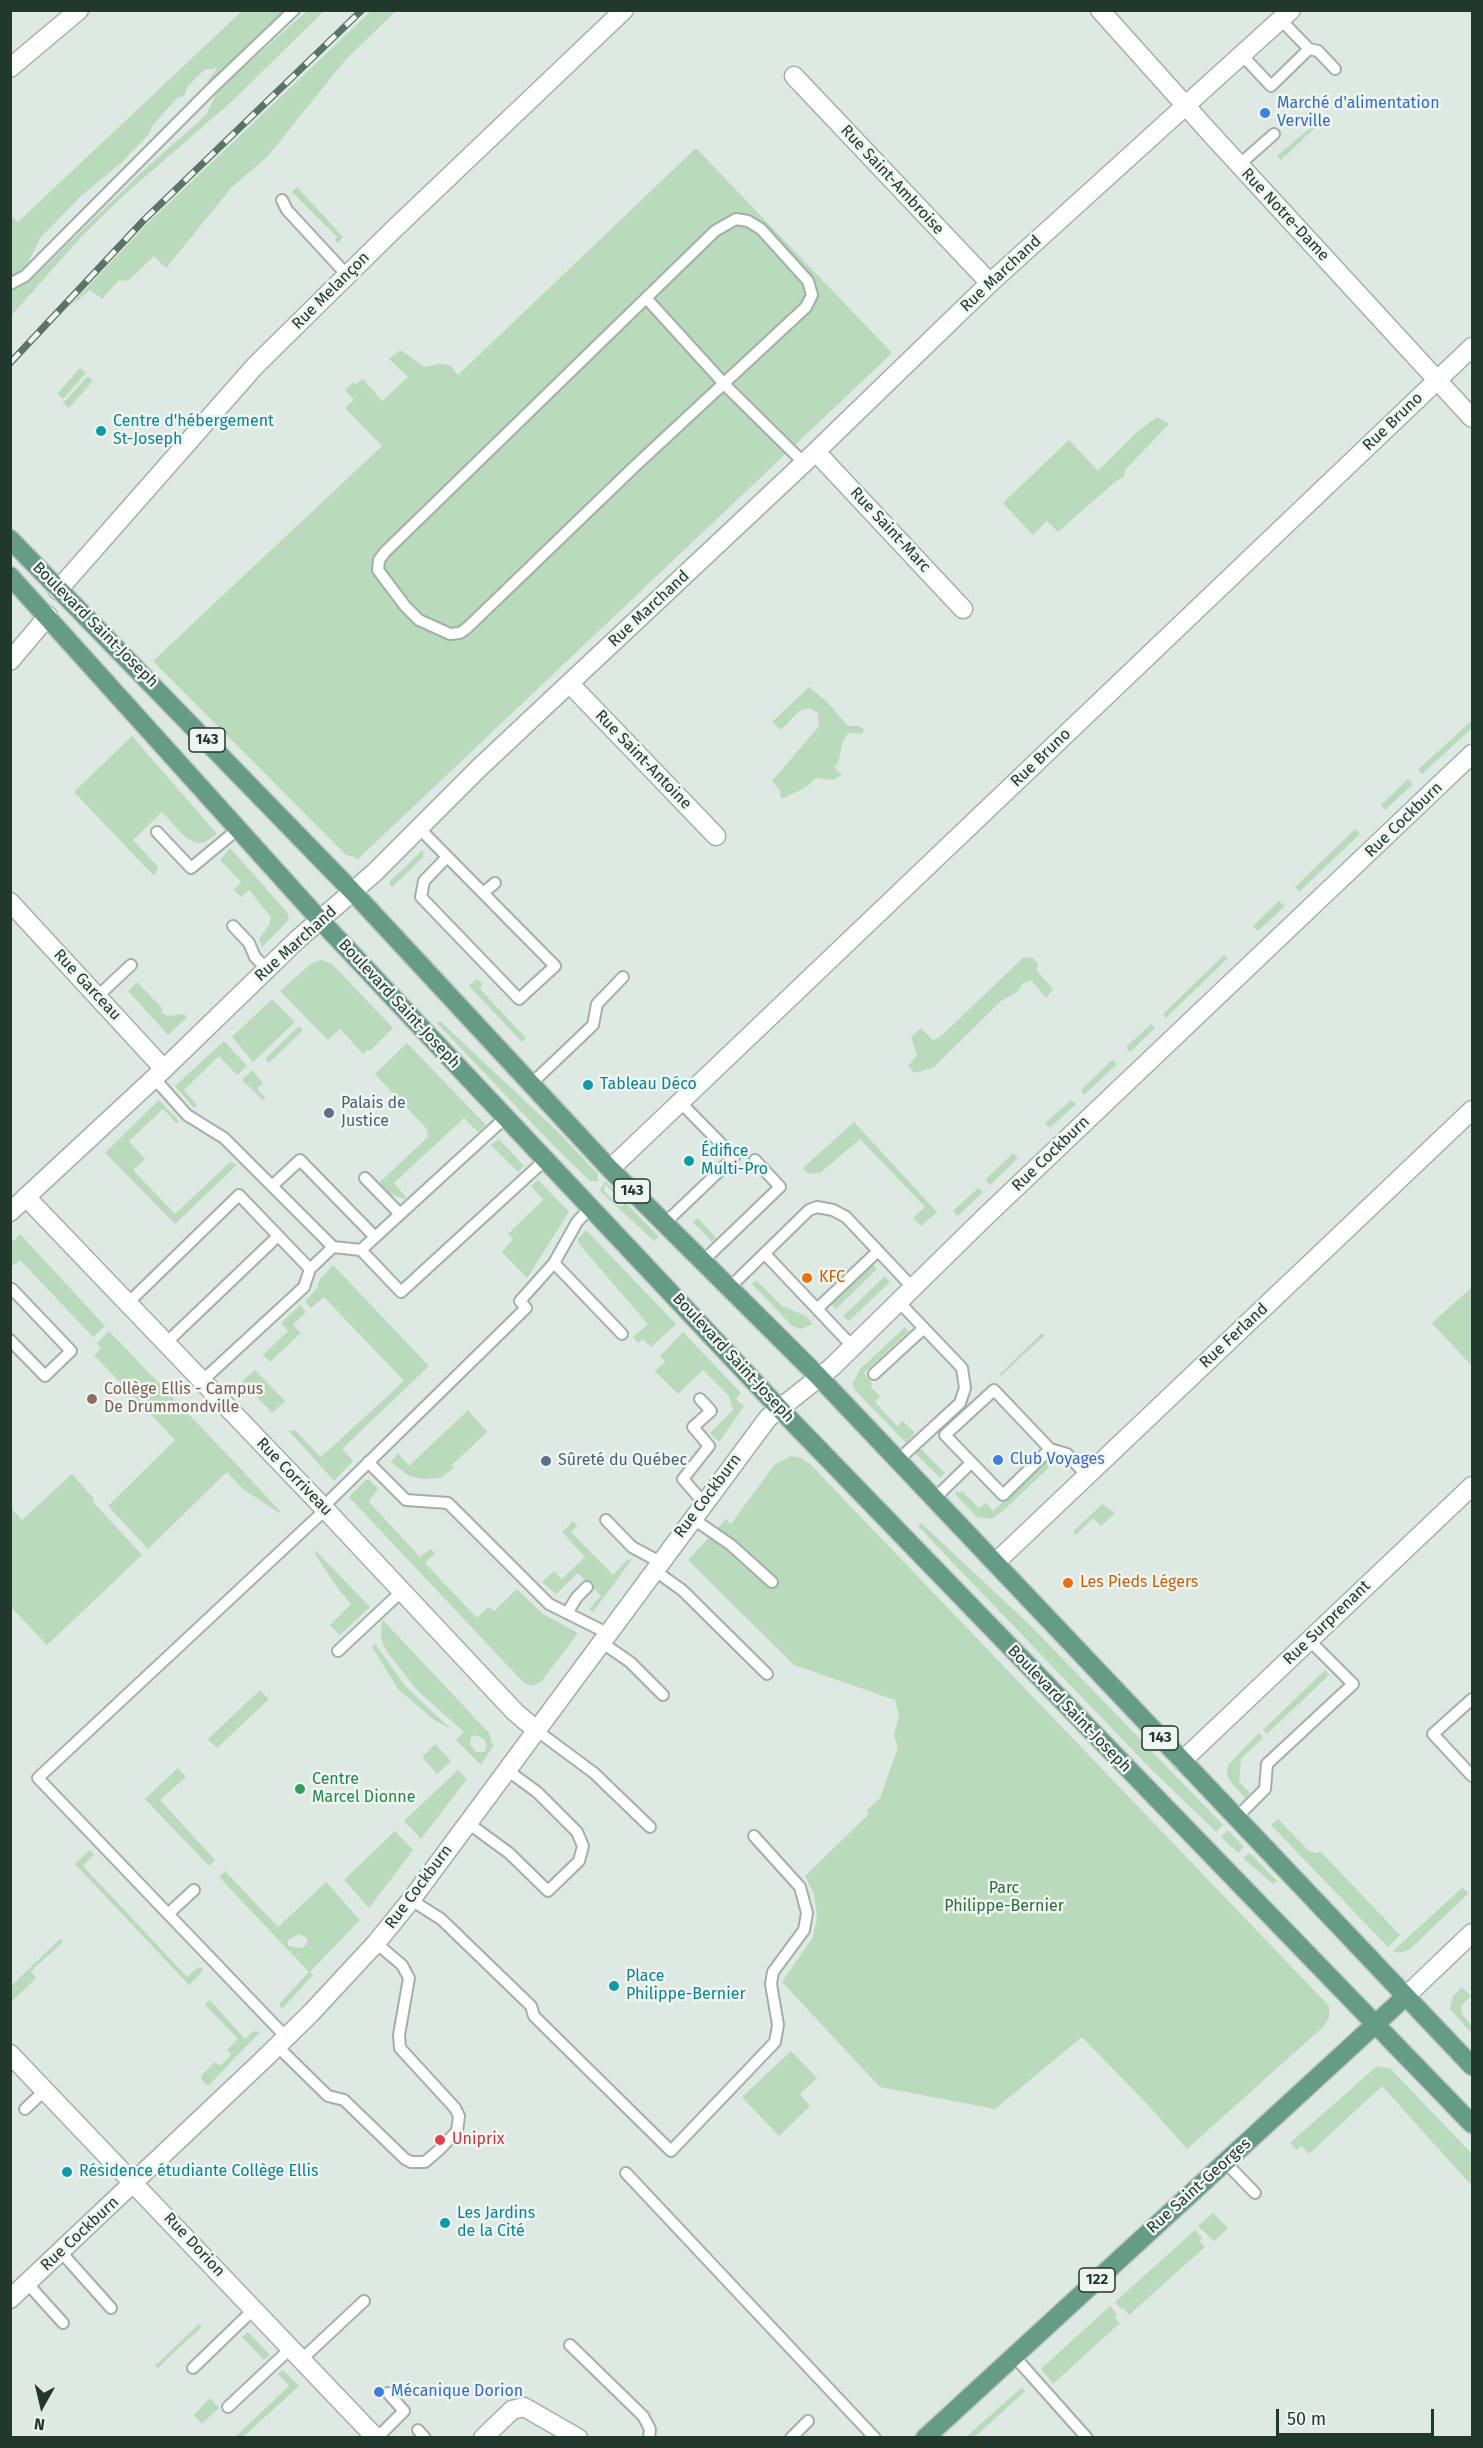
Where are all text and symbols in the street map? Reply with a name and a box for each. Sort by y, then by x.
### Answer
place label: Marché d'alimentation Verville [1277,94,1440,132]
marker: Marché d'alimentation Verville [1258,106,1272,120]
street label: Rue Saint-Ambroise [836,121,948,239]
street label: Rue Notre-Dame [1237,165,1333,265]
street label: Rue Marchand [957,232,1045,316]
street label: Rue Melançon [288,248,374,334]
street label: Rue Bruno [1359,389,1427,455]
place label: Centre d'hébergement St-Joseph [113,412,274,450]
marker: Centre d'hébergement St-Joseph [94,424,108,438]
street label: Rue Saint-Marc [846,483,934,577]
street label: Boulevard Saint-Joseph [28,558,162,692]
street label: Rue Marchand [605,567,693,651]
street label: Rue Saint-Antoine [591,706,695,814]
street label: Rue Bruno [1007,725,1075,791]
road number: 143 [189,728,225,752]
street label: Rue Cockburn [1361,778,1447,862]
street label: Rue Marchand [251,902,341,986]
street label: Boulevard Saint-Joseph [334,935,464,1073]
street label: Rue Garceau [49,945,125,1025]
place label: Tableau Déco [600,1075,697,1095]
marker: Tableau Déco [581,1078,595,1092]
place label: Palais de Justice [341,1094,406,1132]
marker: Palais de Justice [322,1106,336,1120]
street label: Rue Cockburn [1008,1112,1094,1196]
place label: Édifice Multi-Pro [701,1142,768,1180]
marker: Édifice Multi-Pro [682,1154,696,1168]
road number: 143 [614,1179,650,1203]
place label: KFC [819,1268,845,1288]
marker: KFC [800,1271,814,1285]
street label: Boulevard Saint-Joseph [668,1289,798,1427]
street label: Rue Ferland [1196,1300,1272,1372]
place label: Collège Ellis - Campus De Drummondville [104,1380,263,1418]
marker: Collège Ellis - Campus De Drummondville [85,1392,99,1406]
street label: Rue Corriveau [252,1434,336,1520]
street label: Rue Cockburn [670,1450,746,1542]
place label: Club Voyages [1010,1450,1105,1470]
place label: Sûreté du Québec [558,1451,687,1471]
marker: Club Voyages [991,1453,1005,1467]
marker: Sûreté du Québec [539,1454,553,1468]
place label: Les Pieds Légers [1080,1573,1198,1593]
marker: Les Pieds Légers [1061,1576,1075,1590]
street label: Rue Surprenant [1280,1577,1374,1669]
street label: Boulevard Saint-Joseph [1003,1641,1135,1777]
road number: 143 [1142,1726,1178,1750]
place label: Centre Marcel Dionne [312,1770,415,1808]
marker: Centre Marcel Dionne [293,1782,307,1796]
street label: Rue Cockburn [381,1841,457,1933]
park label: Parc Philippe-Bernier [944,1879,1064,1917]
place label: Place Philippe-Bernier [626,1967,746,2005]
marker: Place Philippe-Bernier [607,1979,621,1993]
place label: Uniprix [452,2130,504,2150]
marker: Uniprix [433,2133,447,2147]
street label: Rue Saint-Georges [1143,2134,1255,2238]
place label: Résidence étudiante Collège Ellis [79,2162,318,2182]
marker: Résidence étudiante Collège Ellis [60,2165,74,2179]
street label: Rue Cockburn [37,2193,123,2275]
place label: Les Jardins de la Cité [457,2204,535,2242]
street label: Rue Dorion [159,2209,229,2281]
marker: Les Jardins de la Cité [438,2216,452,2230]
road number: 122 [1079,2268,1115,2292]
north arrow [12,2376,72,2436]
place label: Mécanique Dorion [391,2382,523,2402]
marker: Mécanique Dorion [372,2385,386,2399]
scale bar [1279,2397,1436,2435]
text: 50 m [1287,2408,1326,2430]
text: N [33,2414,46,2434]

